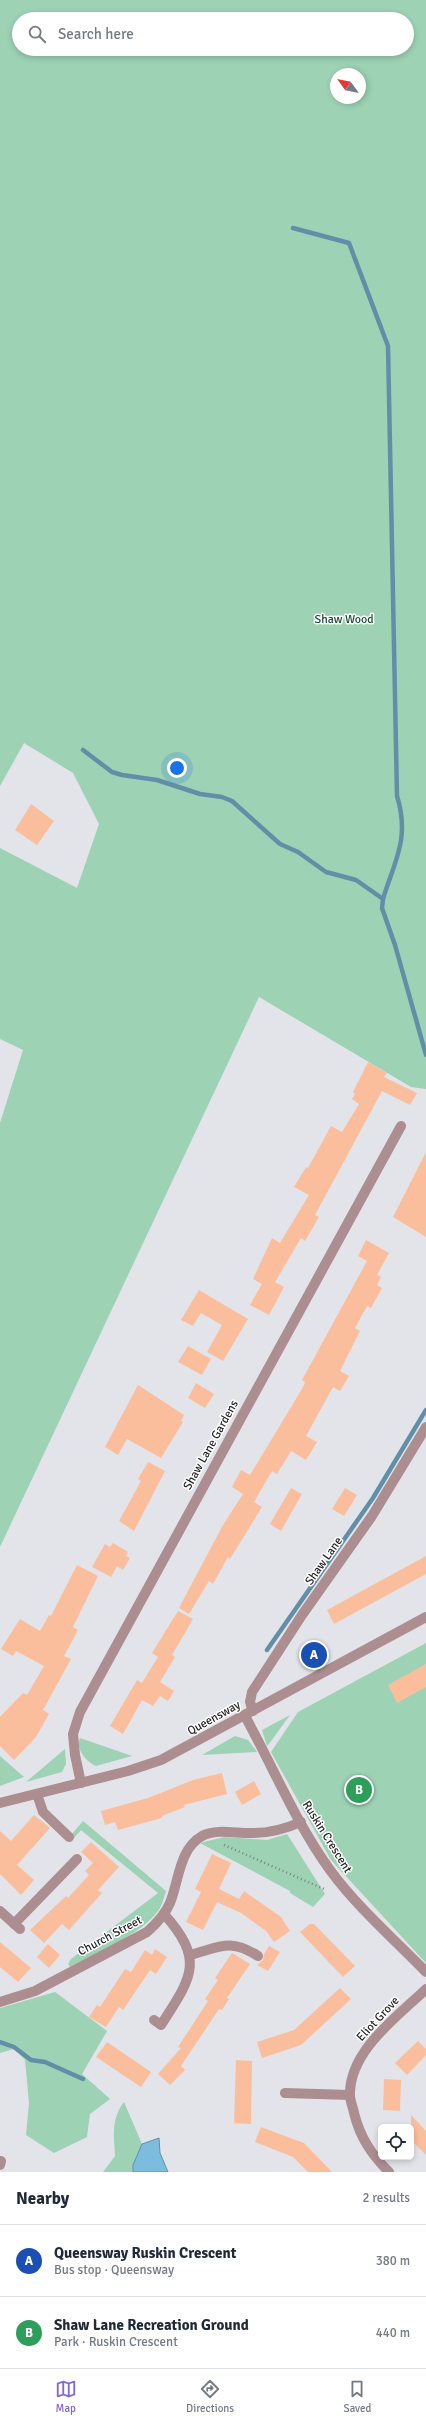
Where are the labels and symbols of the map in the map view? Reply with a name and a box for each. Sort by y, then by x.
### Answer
north arrow [330,68,366,104]
park label: Shaw Wood [314,612,374,627]
your location [167,758,187,778]
street label: Shaw Lane Gardens [180,1398,242,1492]
street label: Shaw Lane [302,1534,346,1588]
pin: A [301,1640,327,1670]
street label: Queensway [185,1697,243,1739]
pin: B [346,1775,372,1805]
street label: Ruskin Crescent [299,1798,355,1876]
street label: Church Street [75,1913,145,1959]
street label: Eliot Grove [353,1993,403,2045]

